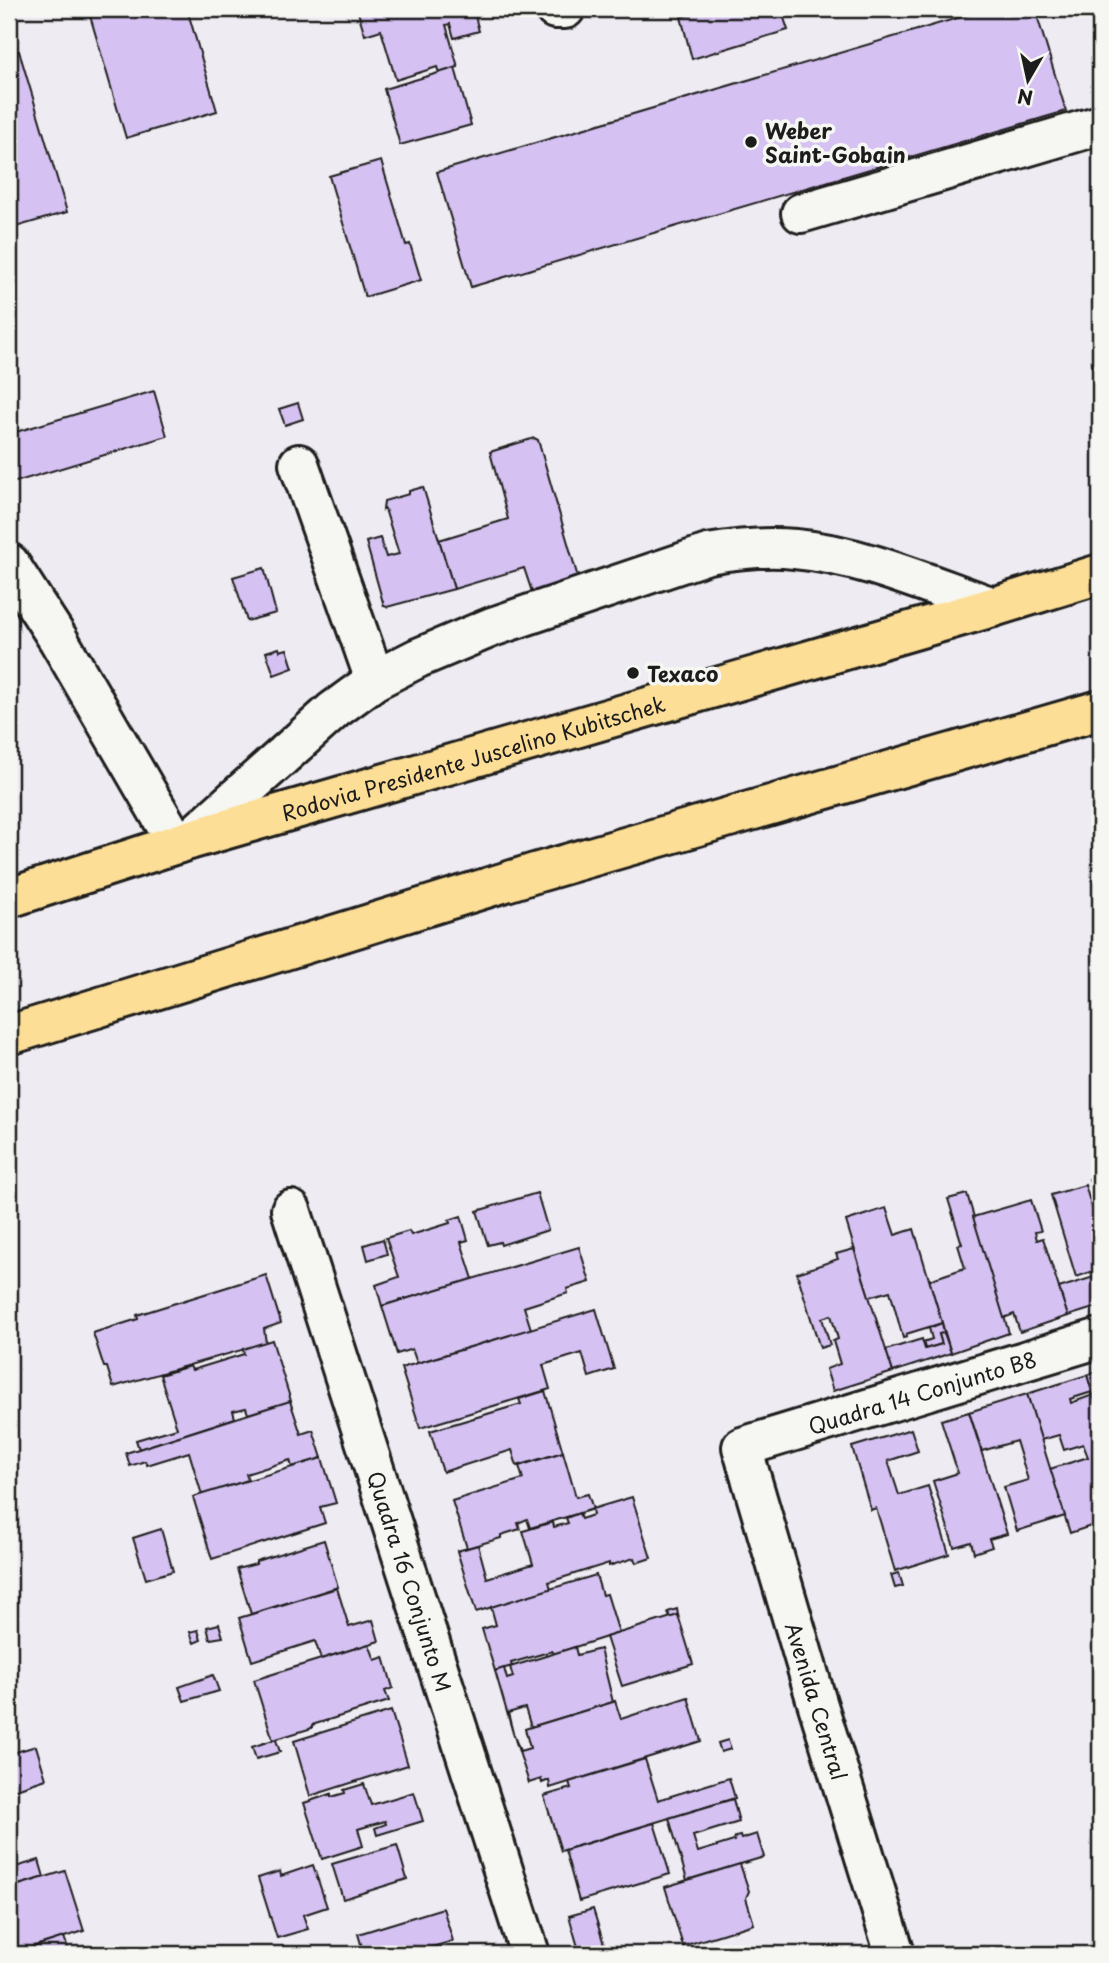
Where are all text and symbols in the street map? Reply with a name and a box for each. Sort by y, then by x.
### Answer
north arrow [993,46,1064,116]
text: N [1016,83,1035,113]
place label: Weber Saint-Gobain [765,114,906,170]
marker: Weber Saint-Gobain [743,134,759,150]
place label: Texaco [647,657,718,689]
marker: Texaco [625,665,641,681]
street label: Rodovia Presidente Juscelino Kubitschek [278,687,669,828]
street label: Quadra 14 Conjunto B8 [804,1342,1040,1442]
street label: Quadra 16 Conjunto M [360,1467,461,1696]
street label: Avenida Central [778,1618,856,1784]

